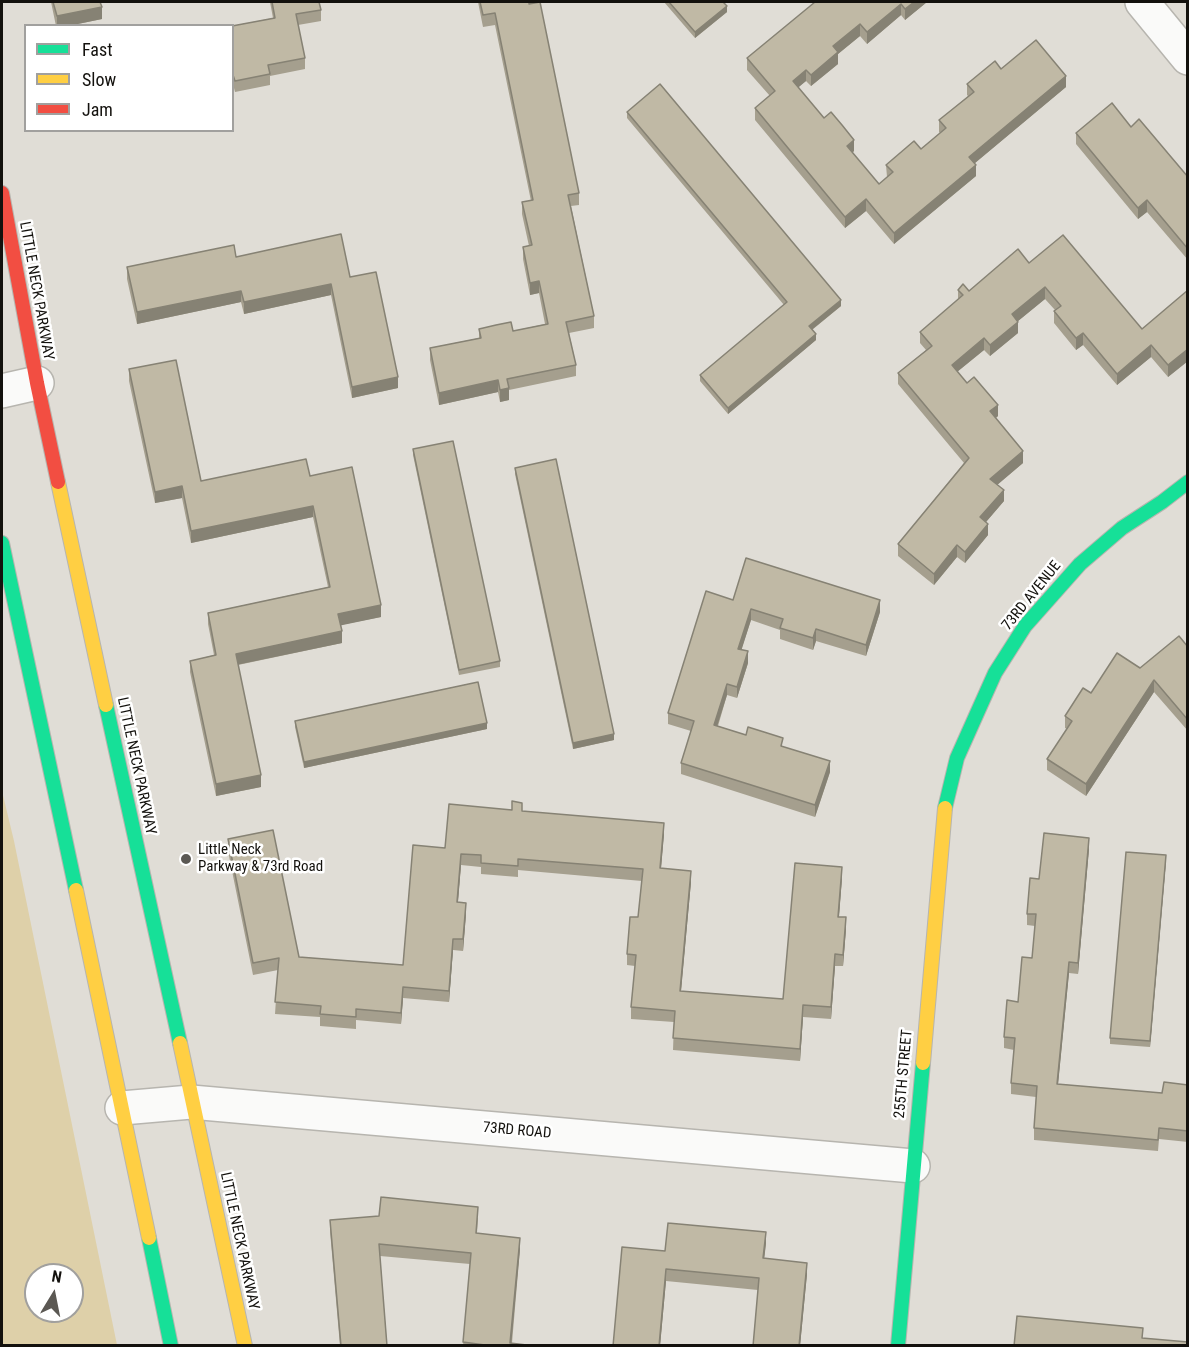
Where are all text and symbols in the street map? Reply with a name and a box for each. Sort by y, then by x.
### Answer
legend [24,24,234,132]
text: Fast [82,39,113,60]
text: Slow [82,69,116,90]
text: Jam [82,99,113,120]
street label: LITTLE NECK PARKWAY [15,220,57,362]
street label: 73RD AVENUE [999,558,1065,634]
street label: LITTLE NECK PARKWAY [113,695,159,837]
place label: Little Neck Parkway & 73rd Road [198,841,323,876]
marker: Little Neck Parkway & 73rd Road [179,852,193,866]
street label: 255TH STREET [891,1029,917,1119]
street label: 73RD ROAD [482,1119,552,1143]
street label: LITTLE NECK PARKWAY [216,1170,262,1312]
north arrow [24,1263,84,1323]
text: N [50,1267,63,1287]

